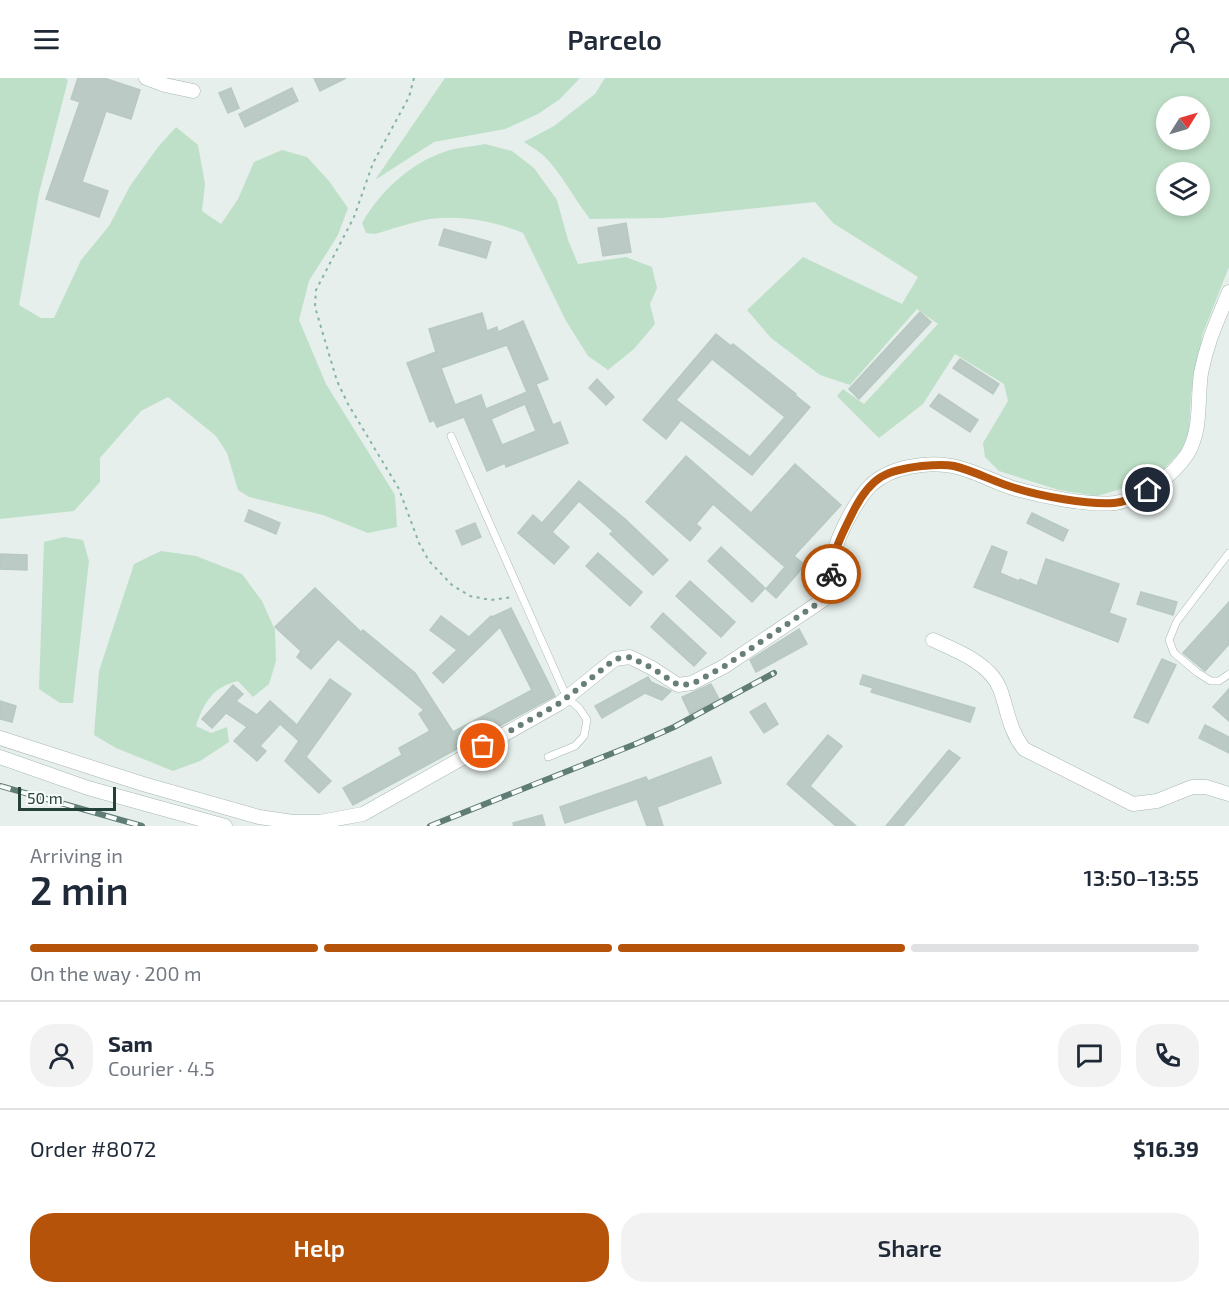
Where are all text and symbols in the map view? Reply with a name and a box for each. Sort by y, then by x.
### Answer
icon: menu [30,23,63,56]
text: Parcelo [567,23,662,55]
icon: person [1166,23,1199,56]
north arrow [1156,96,1210,150]
map controls [1156,96,1210,216]
button: layers [1156,162,1210,216]
pin [1122,464,1173,515]
icon: home [1131,473,1164,506]
courier [801,544,861,604]
icon: bike [815,558,848,591]
pin [457,720,508,771]
icon: bag [466,729,499,762]
scale bar [18,784,116,812]
text: 50 m [27,788,63,807]
text: Arriving in [30,843,123,867]
text: 13:50–13:55 [1083,864,1199,890]
text: 2 min [30,866,129,913]
text: On the way · 200 m [30,961,202,985]
button: person [30,1024,93,1087]
button: chat [1058,1024,1121,1087]
button: phone [1136,1024,1199,1087]
text: Sam [108,1030,153,1056]
text: Courier · 4.5 [108,1056,215,1080]
text: Order #8072 [30,1135,156,1161]
text: $16.39 [1133,1135,1199,1161]
button: Help [30,1213,609,1282]
button: Share [621,1213,1199,1282]

